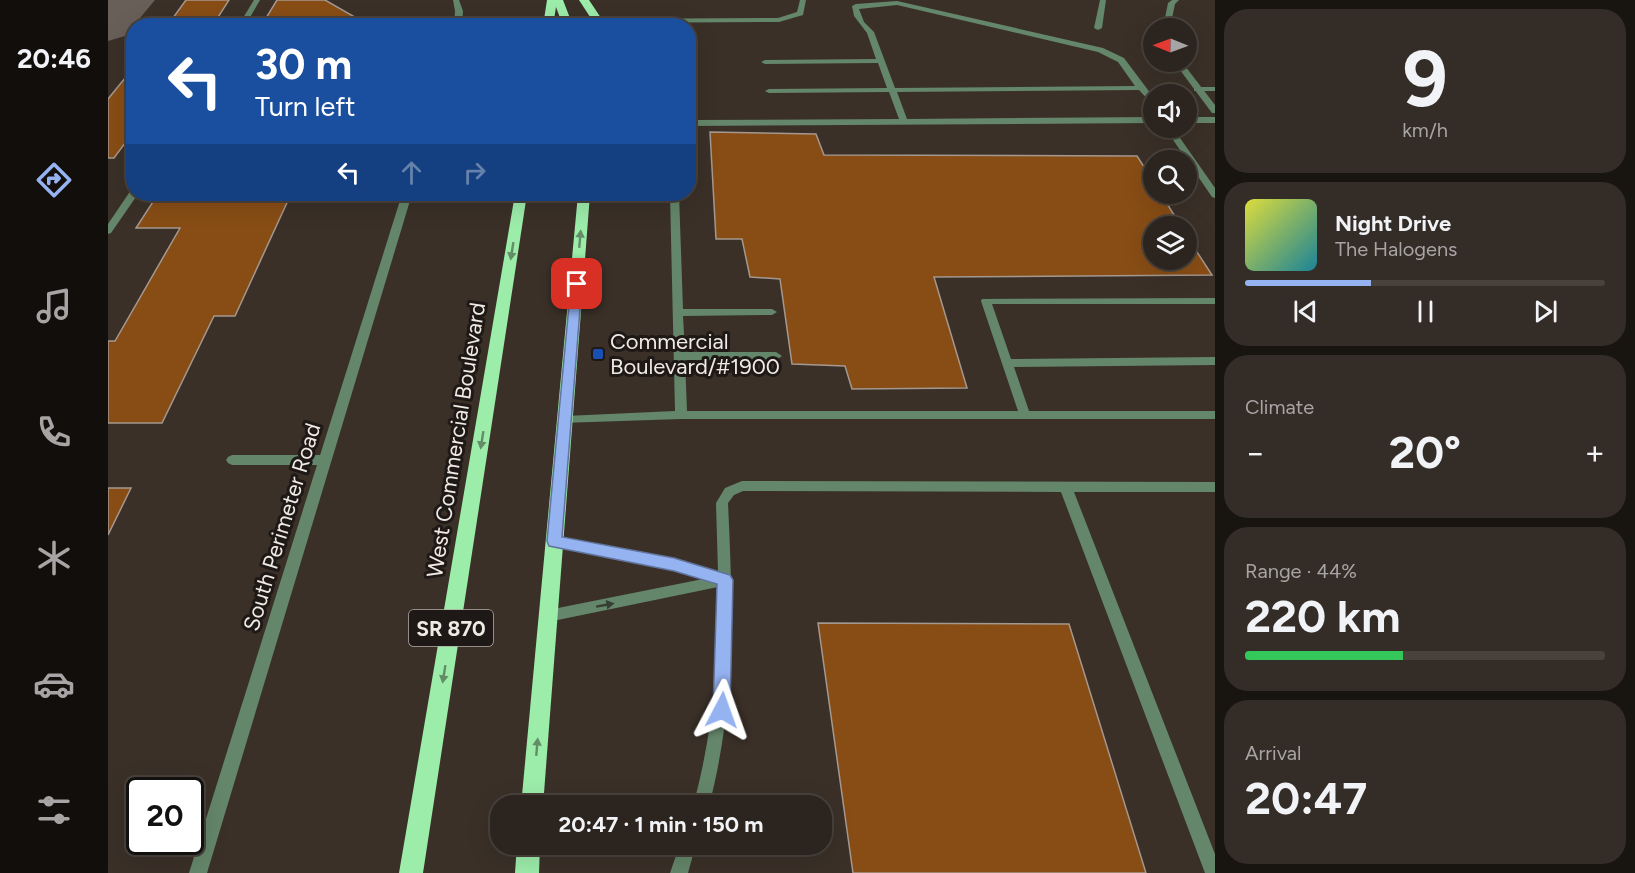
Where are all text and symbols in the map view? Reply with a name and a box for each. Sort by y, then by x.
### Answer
north arrow [1143,18,1197,72]
map controls [1143,18,1197,270]
text: 9 [1402,32,1448,126]
text: 30 m [255,39,352,90]
text: 20:46 [17,42,91,75]
icon: left [156,42,234,120]
button: sound [1143,84,1197,138]
text: Turn left [255,90,355,123]
text: km/h [1402,118,1448,142]
button: search [1143,150,1197,204]
icon: left [332,156,365,189]
icon: ahead [395,156,428,189]
icon: right [458,156,491,189]
icon: directions [33,159,75,201]
text: Night Drive [1335,210,1451,237]
button: layers [1143,216,1197,270]
one-way arrow [576,230,585,249]
text: The Halogens [1335,237,1457,261]
one-way arrow [508,242,517,261]
pin [551,258,602,309]
icon: arrive [560,267,593,300]
icon: music [33,285,75,327]
icon: previous [1289,295,1322,328]
icon: pause [1409,295,1442,328]
icon: next [1529,295,1562,328]
street label: West Commercial Boulevard [421,301,491,579]
place label: Commercial Boulevard/#1900 [610,328,780,380]
marker: Commercial Boulevard/#1900 [591,347,605,361]
text: Climate [1245,395,1314,419]
icon: phone [33,411,75,453]
street label: South Perimeter Road [237,420,327,634]
text: 20° [1389,425,1461,479]
one-way arrow [477,431,486,450]
text: − [1245,433,1266,472]
text: + [1584,433,1605,472]
icon: climate [33,537,75,579]
text: Range · 44% [1245,559,1357,583]
text: 220 km [1245,589,1400,643]
one-way arrow [596,600,615,609]
road number: SR 870 [409,610,493,646]
icon: car [33,663,75,705]
one-way arrow [439,665,448,684]
position arrow [690,678,754,742]
one-way arrow [532,738,542,757]
text: Arrival [1245,741,1301,765]
text: 20:47 [1245,771,1367,825]
speed limit sign: 20 [126,777,204,855]
icon: filters [33,789,75,831]
text: 20:47 · 1 min · 150 m [559,811,763,838]

